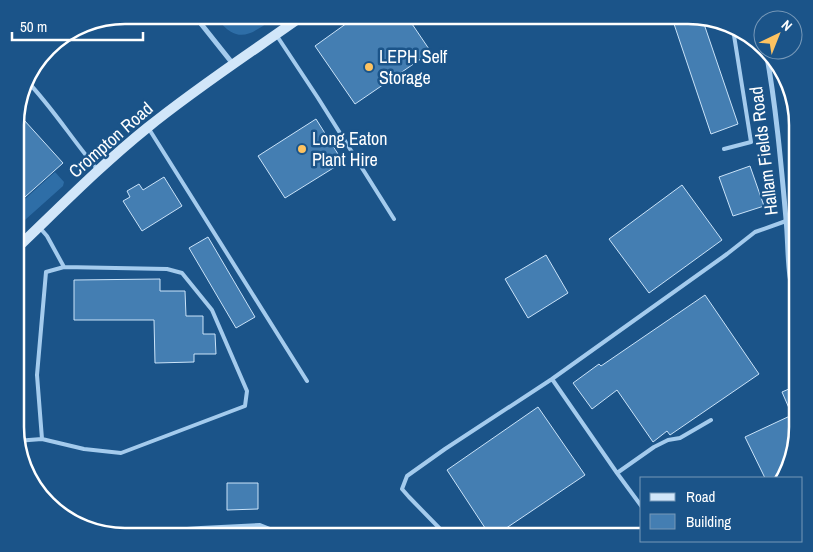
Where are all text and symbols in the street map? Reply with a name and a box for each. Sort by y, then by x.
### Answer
scale bar [12,10,144,42]
north arrow [753,10,803,60]
text: 50 m [20,16,47,37]
text: N [778,16,796,35]
place label: LEPH Self Storage [379,44,448,90]
marker: LEPH Self Storage [363,61,375,73]
street label: Hallam Fields Road [743,85,784,217]
street label: Crompton Road [63,96,158,183]
place label: Long Eaton Plant Hire [312,126,388,172]
marker: Long Eaton Plant Hire [296,143,308,155]
legend [640,477,803,542]
text: Road [686,486,715,507]
text: Building [686,511,731,532]

